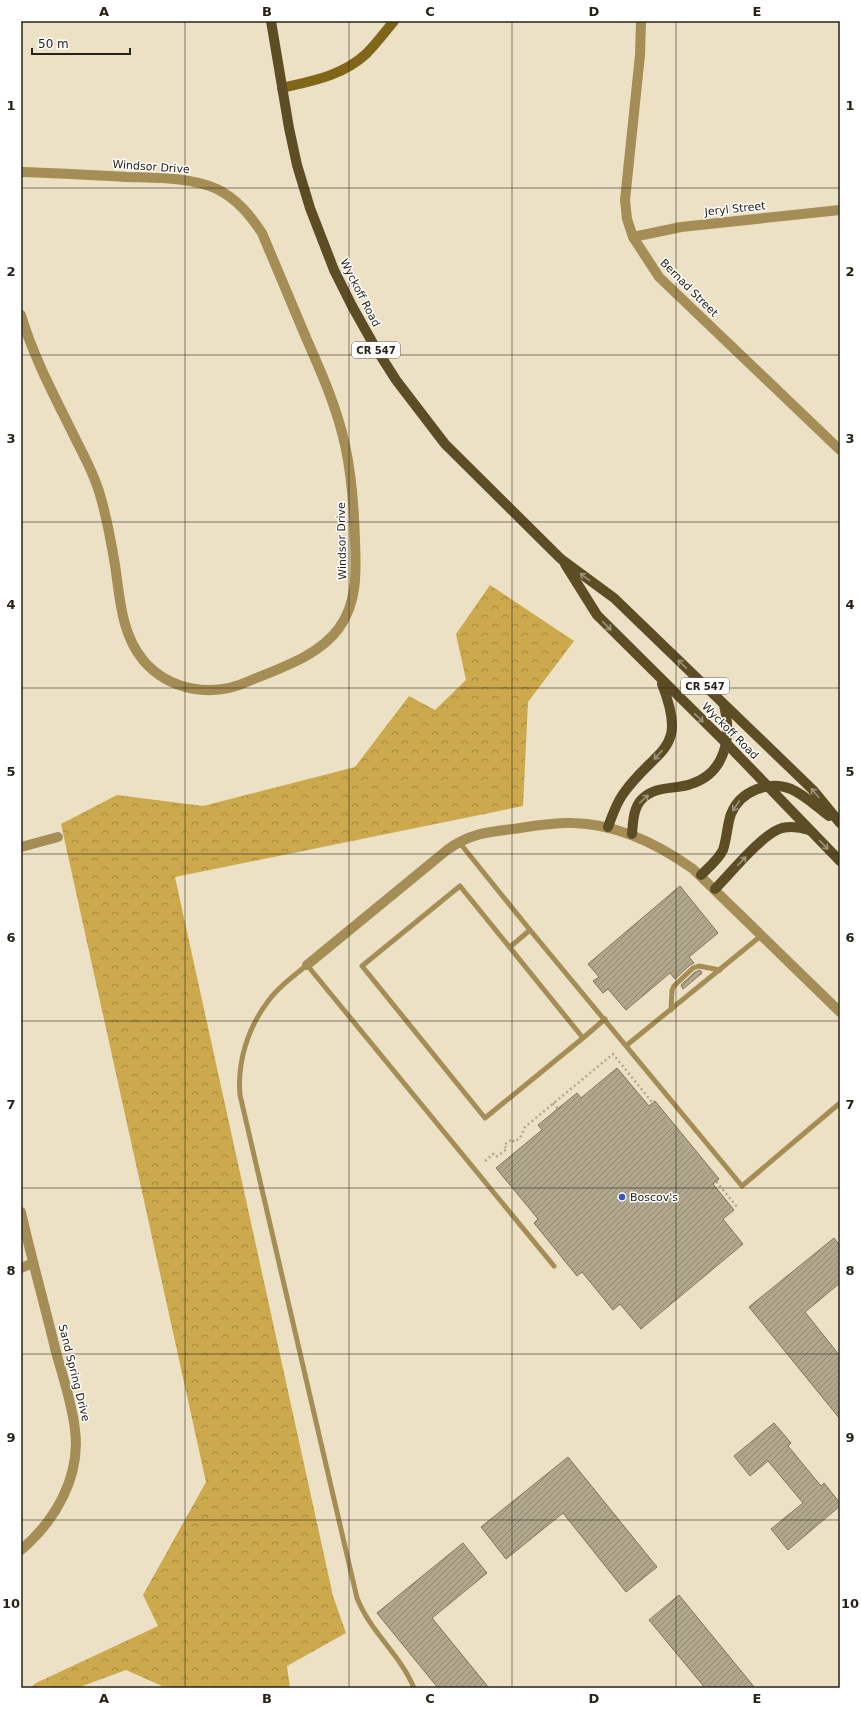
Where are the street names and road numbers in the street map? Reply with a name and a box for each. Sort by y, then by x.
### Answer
street label: Windsor Drive [112,158,190,176]
street label: Jeryl Street [703,199,767,219]
street label: Bernad Street [657,256,721,320]
street label: Wyckoff Road [337,257,383,329]
road number: CR 547 [352,342,400,358]
street label: Windsor Drive [335,502,349,580]
road number: CR 547 [681,678,729,694]
street label: Wyckoff Road [699,700,761,762]
street label: Sand Spring Drive [56,1323,92,1423]

